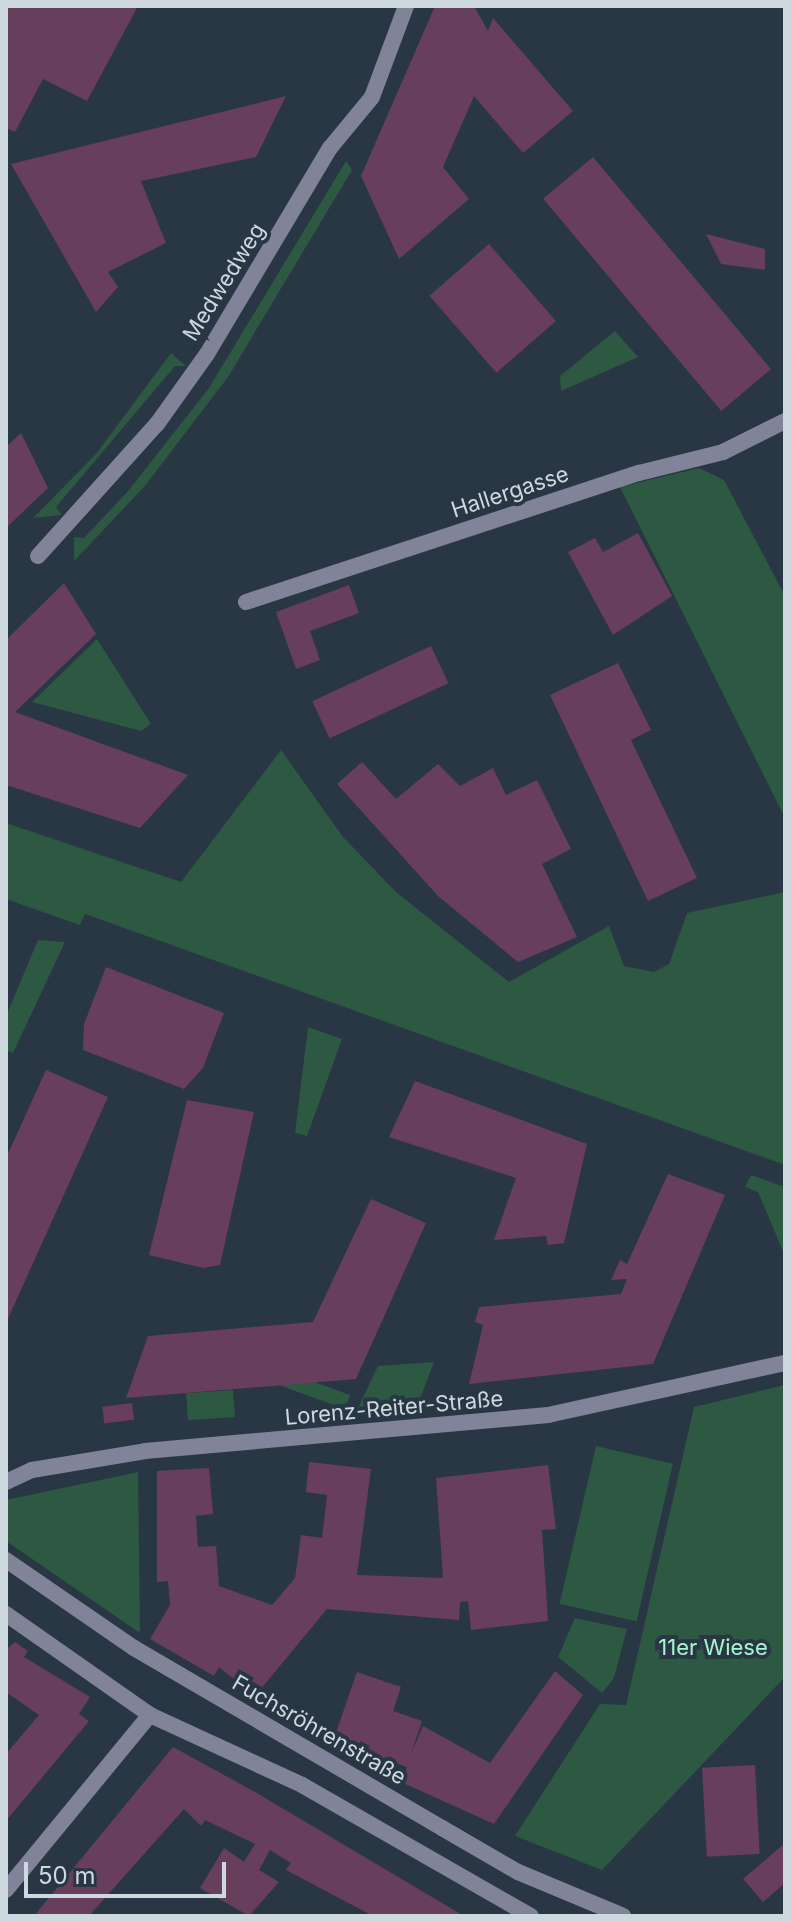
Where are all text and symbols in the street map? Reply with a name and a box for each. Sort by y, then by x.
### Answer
street label: Medwedweg [177,218,271,346]
street label: Hallergasse [448,461,572,523]
street label: Lorenz-Reiter-Straße [284,1385,504,1431]
park label: 11er Wiese [658,1635,768,1661]
street label: Fuchsröhrenstraße [227,1670,411,1790]
scale bar [28,1846,230,1896]
text: 50 m [38,1861,96,1890]

